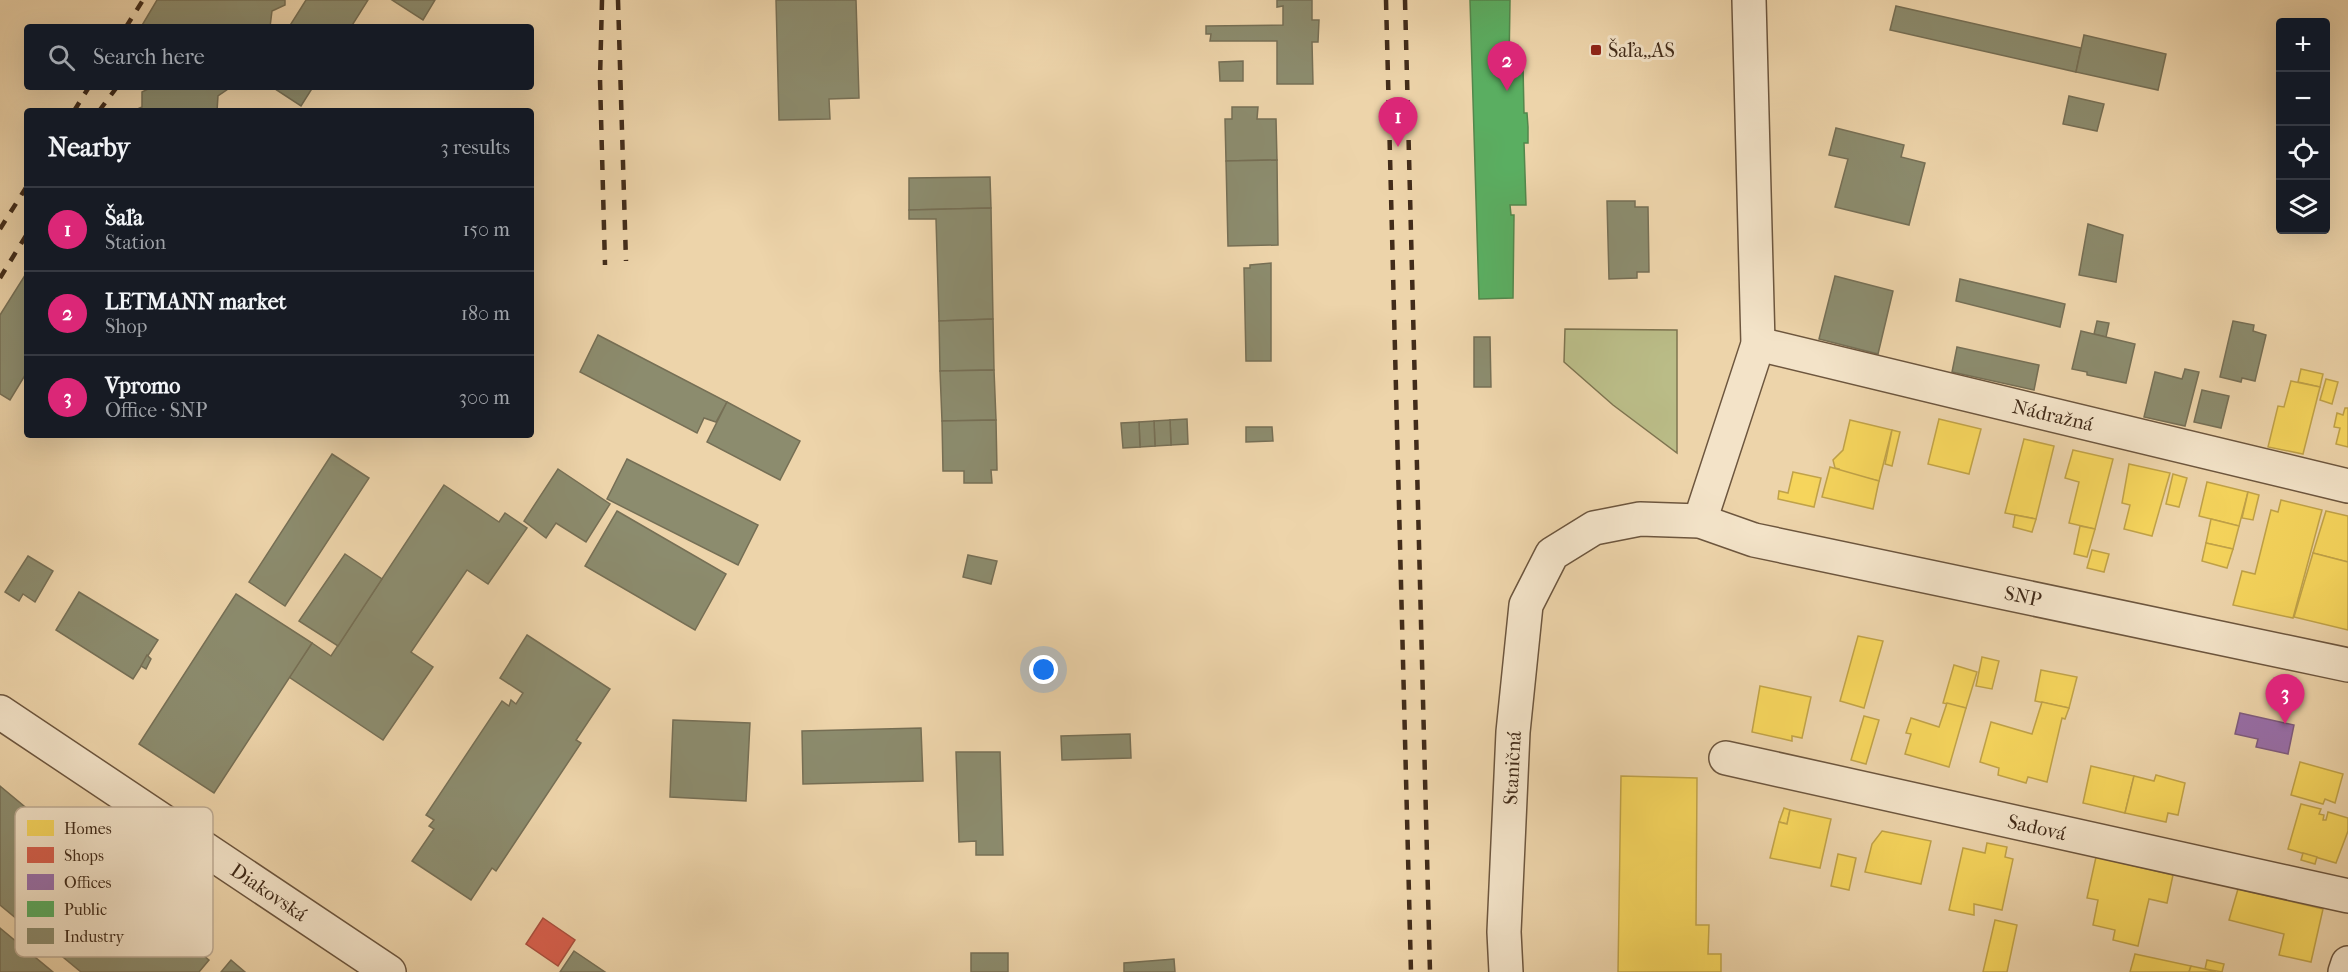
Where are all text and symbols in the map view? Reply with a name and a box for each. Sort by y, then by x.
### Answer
map controls [2276,18,2330,234]
button: + [2276,18,2330,72]
search box [24,24,534,90]
place label: Šaľa,,AS [1608,38,1675,62]
icon: search [45,41,78,74]
pin: 2 [1488,42,1526,91]
marker: Šaľa,,AS [1589,43,1603,57]
text: Search here [93,44,205,70]
button: − [2276,72,2330,126]
pin: 1 [1378,98,1418,147]
button: locate [2276,126,2330,180]
text: Nearby [48,132,130,163]
text: 3 results [441,136,510,159]
button: layers [2276,180,2330,234]
text: Šaľa [105,205,143,231]
text: 1 [64,218,71,241]
text: 150 m [462,218,510,241]
text: Station [105,231,166,254]
text: LETMANN market [105,289,286,315]
text: 2 [62,302,73,325]
text: 180 m [461,302,510,325]
text: Shop [105,315,147,338]
text: Vpromo [105,373,180,399]
text: 3 [63,386,72,409]
text: 300 m [459,386,510,409]
street label: Nádražná [2010,395,2096,436]
text: Office · SNP [105,399,207,422]
street label: SNP [2002,581,2044,612]
your location [1029,655,1058,684]
pin: 3 [2266,674,2304,724]
street label: Staničná [1499,730,1526,805]
legend [15,807,213,957]
street label: Sadová [2005,810,2069,846]
text: Homes [64,819,112,838]
text: Shops [64,846,104,865]
street label: Diakovská [226,859,312,927]
text: Offices [64,873,112,892]
text: Public [64,900,107,919]
text: Industry [64,927,125,946]

